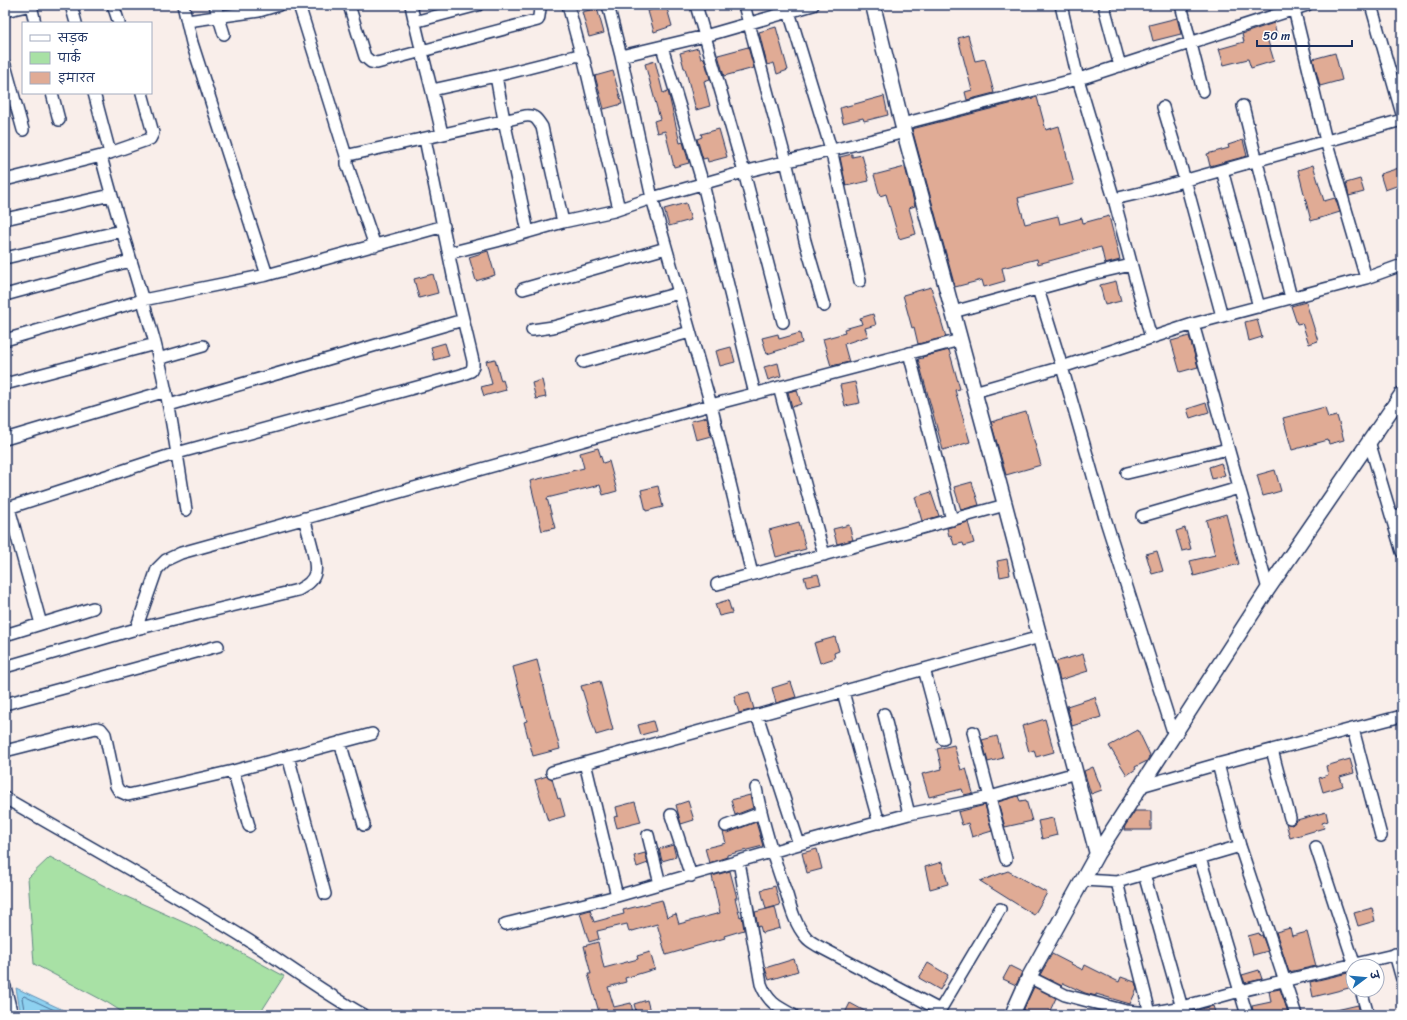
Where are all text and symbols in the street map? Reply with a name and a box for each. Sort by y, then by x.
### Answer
legend [22,22,152,94]
scale bar [1257,22,1352,48]
text: 50 m [1263,25,1290,47]
text: सड़क [57,27,89,49]
text: पार्क [57,47,82,69]
text: इमारत [58,67,96,89]
north arrow [1345,958,1385,998]
text: उ [1364,968,1385,983]

